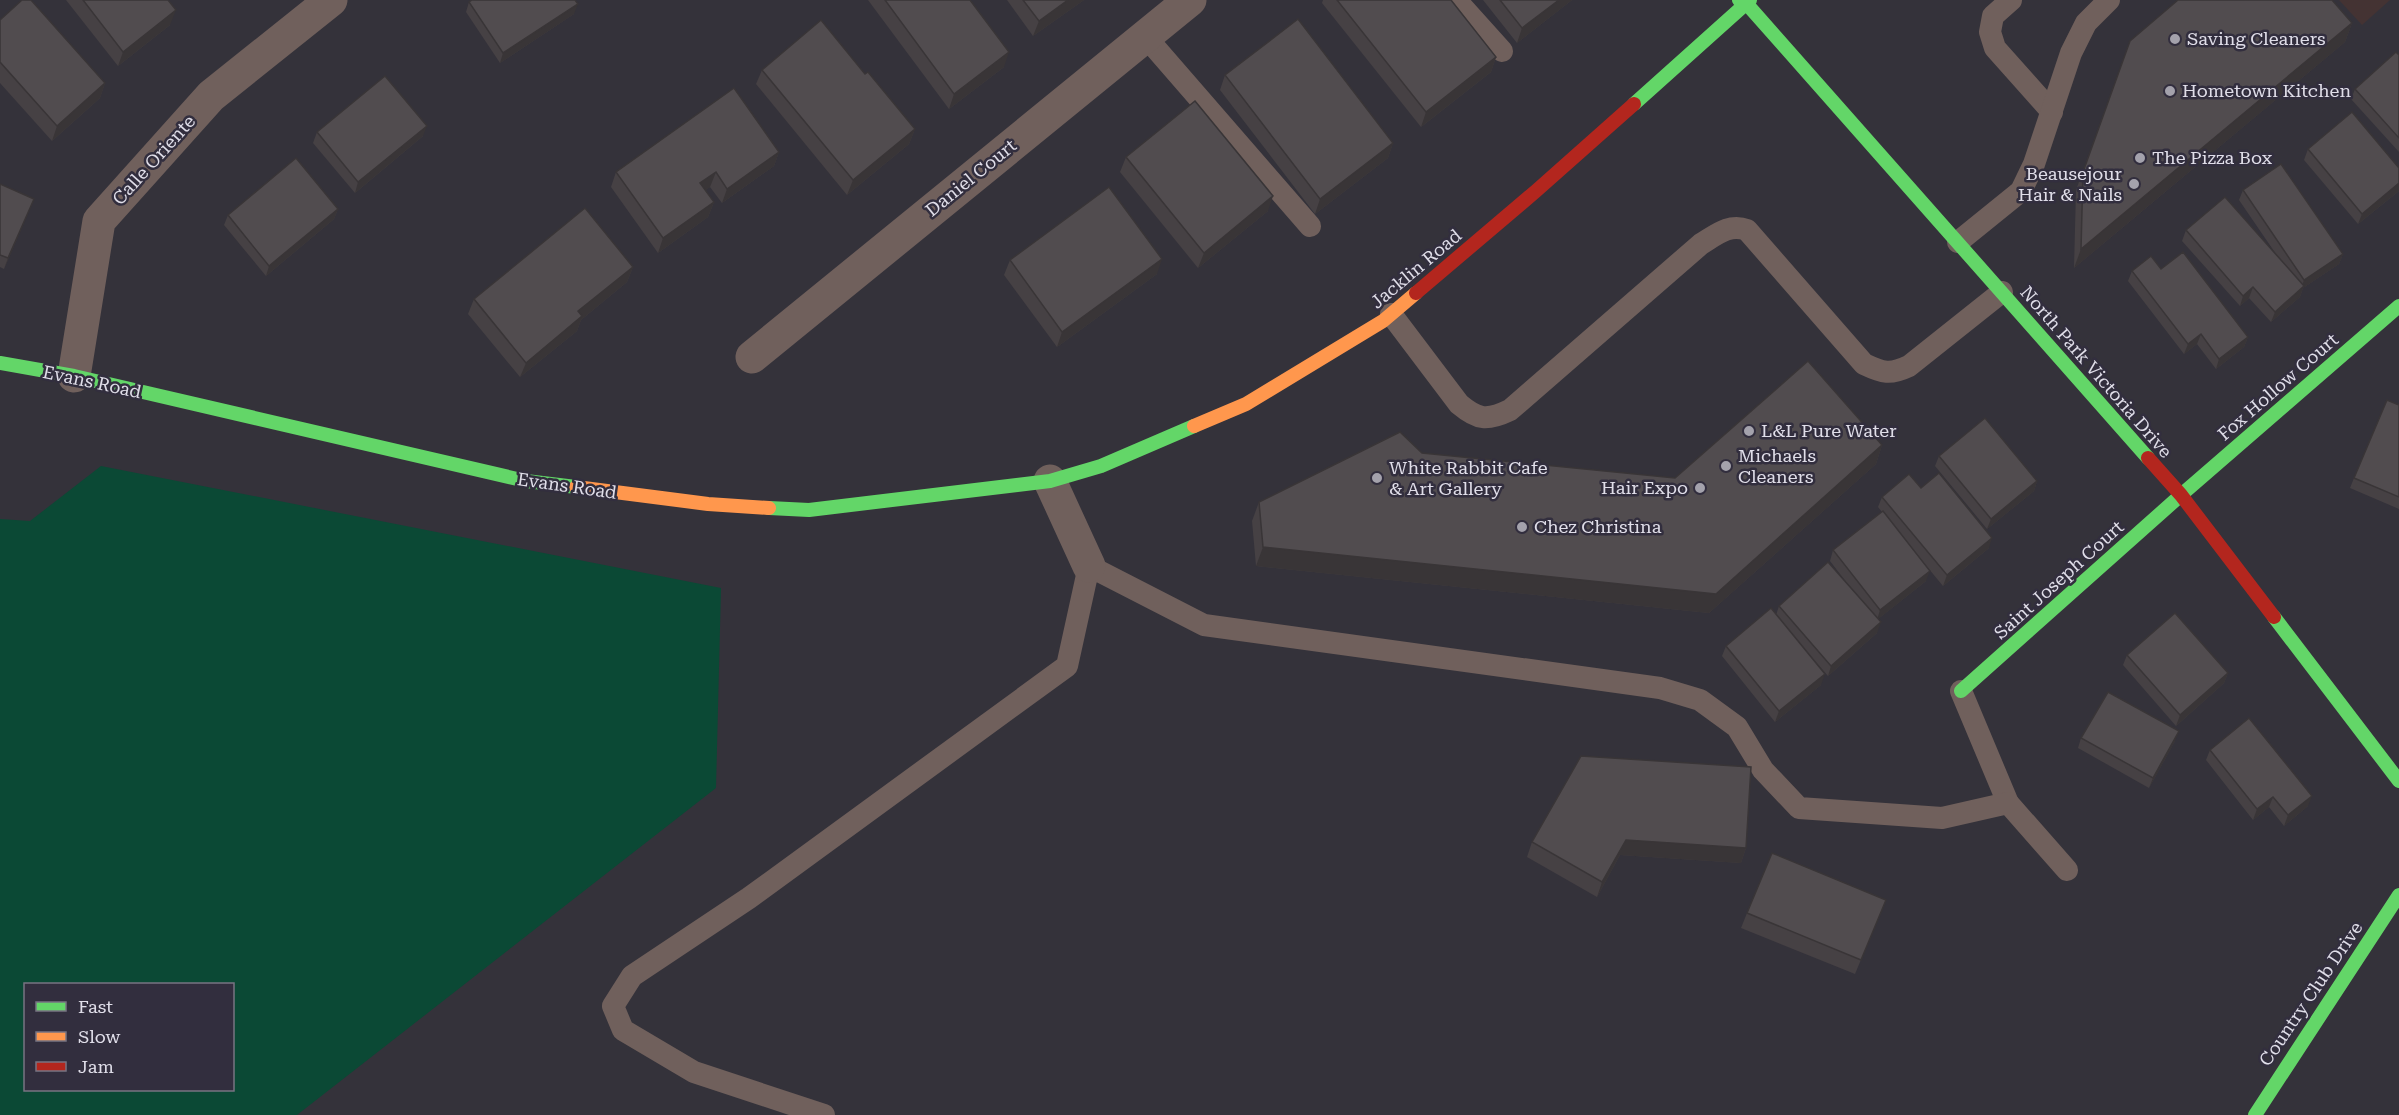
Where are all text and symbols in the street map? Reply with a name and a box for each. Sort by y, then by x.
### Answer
place label: Saving Cleaners [2187,28,2326,49]
marker: Saving Cleaners [2168,32,2182,46]
place label: Hometown Kitchen [2182,80,2351,101]
marker: Hometown Kitchen [2163,84,2177,98]
street label: Calle Oriente [108,110,200,209]
street label: Daniel Court [921,135,1020,221]
place label: The Pizza Box [2152,147,2273,168]
marker: The Pizza Box [2133,151,2147,165]
place label: Beausejour Hair & Nails [2018,163,2122,205]
marker: Beausejour Hair & Nails [2127,177,2141,191]
street label: Jacklin Road [1366,224,1466,313]
street label: North Park Victoria Drive [2016,282,2177,462]
street label: Fox Hollow Court [2213,329,2342,445]
street label: Evans Road [41,361,144,402]
place label: L&L Pure Water [1761,420,1897,441]
marker: L&L Pure Water [1742,424,1756,438]
place label: Michaels Cleaners [1738,445,1816,487]
place label: White Rabbit Cafe & Art Gallery [1389,457,1548,499]
marker: Michaels Cleaners [1719,459,1733,473]
street label: Evans Road [516,468,619,503]
marker: White Rabbit Cafe & Art Gallery [1370,471,1384,485]
place label: Hair Expo [1601,477,1688,498]
marker: Hair Expo [1693,481,1707,495]
place label: Chez Christina [1534,516,1662,537]
street label: Saint Joseph Court [1990,516,2128,643]
marker: Chez Christina [1515,520,1529,534]
street label: Country Club Drive [2255,918,2367,1070]
legend [24,983,234,1091]
text: Fast [78,996,113,1017]
text: Slow [78,1026,120,1047]
text: Jam [78,1056,114,1077]

